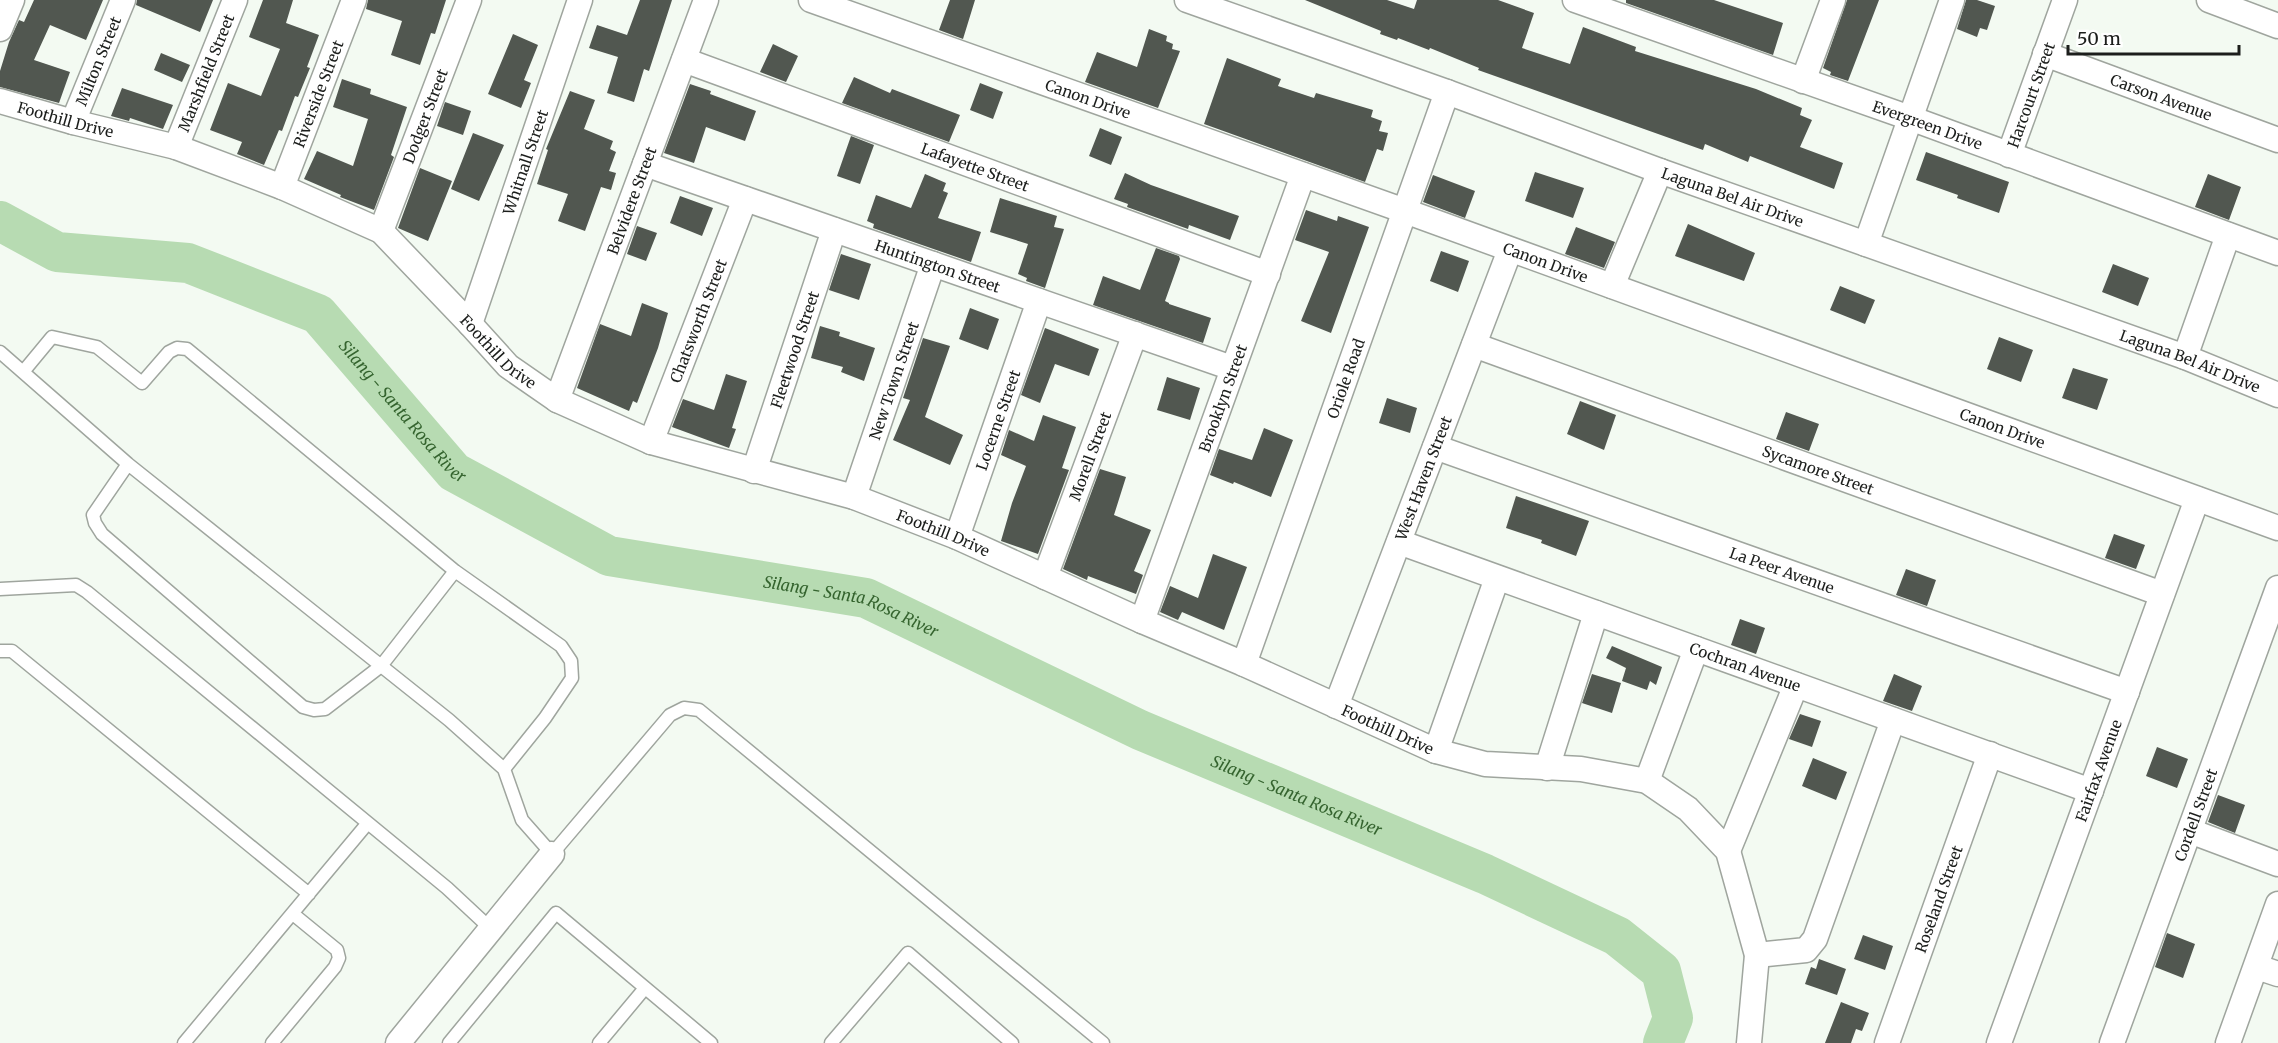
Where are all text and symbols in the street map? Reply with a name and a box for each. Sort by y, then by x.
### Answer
street label: Marshfield Street [174,11,238,134]
street label: Milton Street [71,13,125,108]
scale bar [2068,18,2239,56]
text: 50 m [2077,27,2121,50]
street label: Riverside Street [289,37,347,150]
street label: Harcourt Street [2003,39,2059,150]
street label: Dodger Street [398,66,451,166]
street label: Carson Avenue [2108,70,2215,124]
street label: Canon Drive [1043,75,1133,122]
street label: Evergreen Drive [1870,96,1985,153]
street label: Foothill Drive [15,97,116,141]
street label: Whitnall Street [498,107,552,218]
street label: Lafayette Street [918,138,1032,195]
street label: Belvidere Street [603,144,660,257]
street label: Laguna Bel Air Drive [1659,163,1806,231]
street label: Huntington Street [873,235,1003,296]
street label: Canon Drive [1501,238,1591,286]
street label: Chatsworth Street [665,256,730,385]
street label: Fleetwood Street [766,288,823,411]
street label: Foothill Drive [456,310,540,392]
street label: New Town Street [865,319,922,442]
street label: Laguna Bel Air Drive [2117,325,2263,396]
water label: Silang - Santa Rosa River [335,336,470,487]
street label: Oriole Road [1322,336,1368,421]
street label: Brooklyn Street [1194,341,1251,455]
street label: Locerne Street [971,367,1024,473]
street label: Canon Drive [1957,404,2048,452]
street label: Morell Street [1065,409,1115,503]
street label: West Haven Street [1390,413,1455,544]
street label: Sycamore Street [1760,441,1877,498]
street label: Foothill Drive [894,505,993,560]
street label: La Peer Avenue [1727,543,1837,597]
water label: Silang - Santa Rosa River [762,571,942,642]
street label: Cochran Avenue [1687,638,1804,695]
street label: Foothill Drive [1339,700,1437,758]
street label: Fairfax Avenue [2071,717,2126,824]
water label: Silang - Santa Rosa River [1208,751,1385,840]
street label: Cordell Street [2170,766,2221,864]
street label: Roseland Street [1911,843,1966,955]

